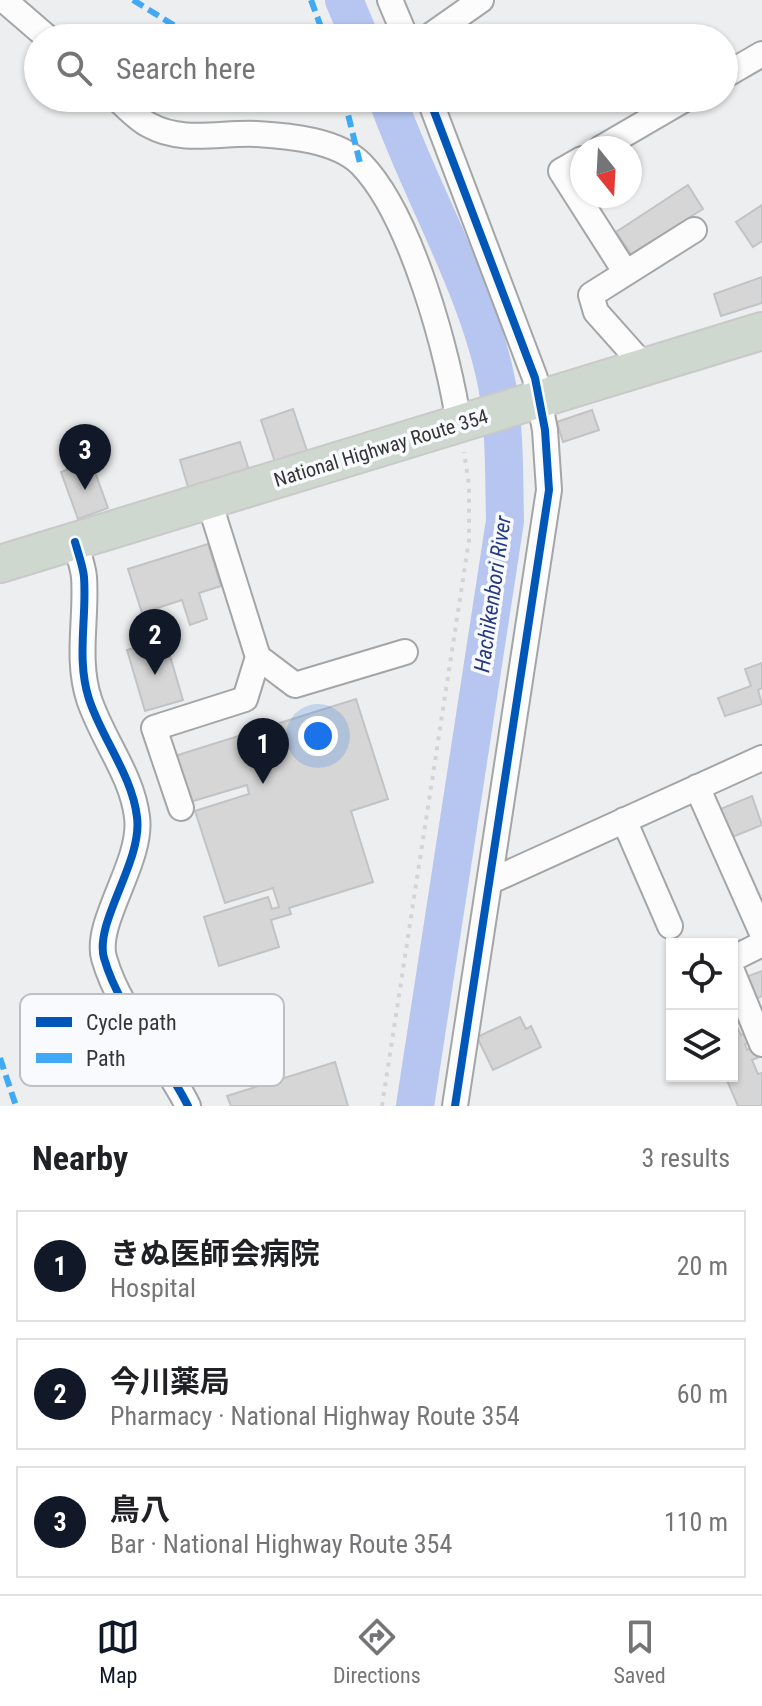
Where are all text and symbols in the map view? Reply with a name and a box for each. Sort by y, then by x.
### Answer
search box [24,24,738,112]
icon: search [52,46,96,90]
text: Search here [116,51,256,86]
north arrow [570,136,642,208]
street label: National Highway Route 354 [271,404,491,492]
pin: 3 [59,424,111,490]
water label: Hachikenbori River [469,514,516,674]
pin: 2 [129,609,181,675]
your location [298,716,338,756]
pin: 1 [237,718,289,784]
map controls [666,938,738,1082]
button: locate [666,938,738,1010]
legend [20,994,284,1086]
text: Cycle path [86,1010,177,1035]
button: layers [666,1010,738,1082]
text: Path [86,1046,126,1071]
text: Nearby [32,1138,128,1178]
text: 3 results [641,1143,730,1173]
text: きぬ医師会病院 [110,1236,320,1271]
text: 1 [53,1251,67,1281]
text: 20 m [677,1251,728,1281]
text: Hospital [110,1273,196,1303]
text: 今川薬局 [110,1364,230,1399]
text: 2 [53,1379,67,1409]
text: 60 m [677,1379,728,1409]
text: Pharmacy · National Highway Route 354 [110,1401,520,1431]
text: 鳥八 [110,1492,170,1527]
text: 3 [53,1507,67,1537]
text: 110 m [664,1507,728,1537]
text: Bar · National Highway Route 354 [110,1529,452,1559]
tab: Map [96,1615,140,1688]
tab: Directions [333,1615,421,1688]
tab: Saved [613,1615,666,1688]

